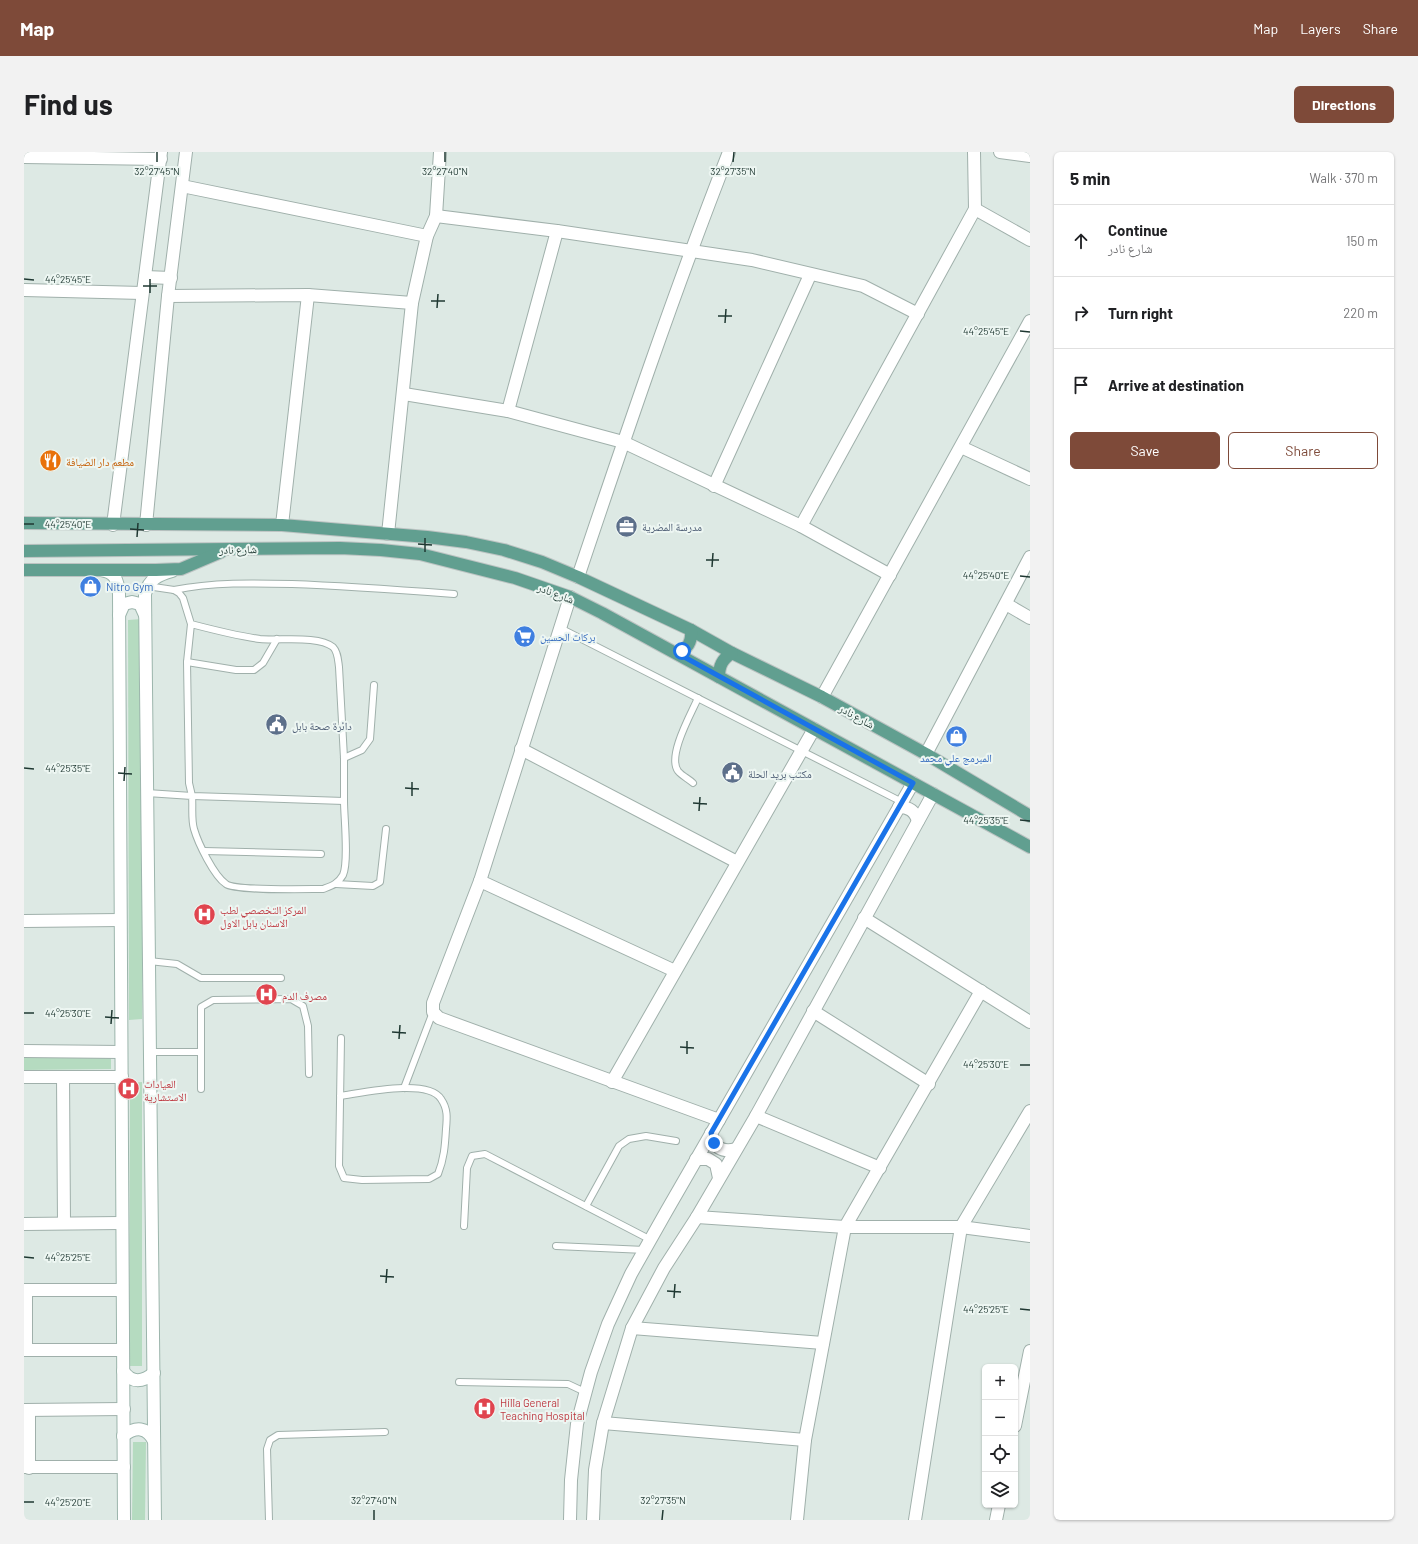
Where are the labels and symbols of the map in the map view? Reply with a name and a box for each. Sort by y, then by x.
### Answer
text: 32°27'45"N [134,165,180,177]
text: 32°27'40"N [422,165,468,177]
text: 32°27'35"N [710,165,756,177]
text: 44°25'45"E [45,273,91,285]
text: 44°25'45"E [963,325,1009,337]
restaurant icon: مطعم دار الضيافة [38,448,64,474]
place label: مطعم دار الضيافة [66,455,134,470]
office icon: مدرسة المضرية [613,513,639,539]
text: 44°25'40"E [45,518,91,530]
place label: مدرسة المضرية [642,520,702,533]
street label: شارع نادر [218,542,257,557]
text: 44°25'40"E [963,569,1009,581]
shop icon: Nitro Gym [77,573,103,599]
place label: Nitro Gym [106,580,153,593]
street label: شارع نادر [535,580,576,607]
supermarket icon: بركات الحسين [511,623,537,649]
place label: بركات الحسين [540,630,595,644]
route start [673,642,691,660]
street label: شارع نادر [836,701,877,732]
public building icon: دائرة صحة بابل [263,712,289,738]
place label: دائرة صحة بابل [292,719,352,733]
shop icon: المبرمج علي محمد [943,724,969,750]
place label: المبرمج علي محمد [920,751,992,766]
public building icon: مكتب بريد الحلة [719,760,745,786]
text: 44°25'35"E [45,762,91,774]
place label: مكتب بريد الحلة [748,767,812,780]
text: 44°25'35"E [963,814,1009,826]
hospital icon: المركز التخصصي لطب الاسنان بابل الاول [191,902,217,928]
place label: المركز التخصصي لطب الاسنان بابل الاول [220,903,307,930]
hospital icon: مصرف الدم [254,982,280,1008]
place label: مصرف الدم [282,989,327,1003]
text: 44°25'30"E [45,1007,91,1019]
text: 44°25'30"E [963,1058,1009,1070]
hospital icon: العيادات الاستشارية [116,1076,142,1102]
place label: العيادات الاستشارية [144,1077,187,1103]
route end [705,1134,723,1152]
text: 44°25'25"E [45,1251,91,1263]
text: 44°25'25"E [963,1303,1009,1315]
hospital icon: Hilla General Teaching Hospital [472,1395,498,1421]
place label: Hilla General Teaching Hospital [500,1396,585,1422]
text: 32°27'40"N [351,1494,397,1506]
text: 32°27'35"N [640,1494,686,1506]
text: 44°25'20"E [45,1496,91,1508]

